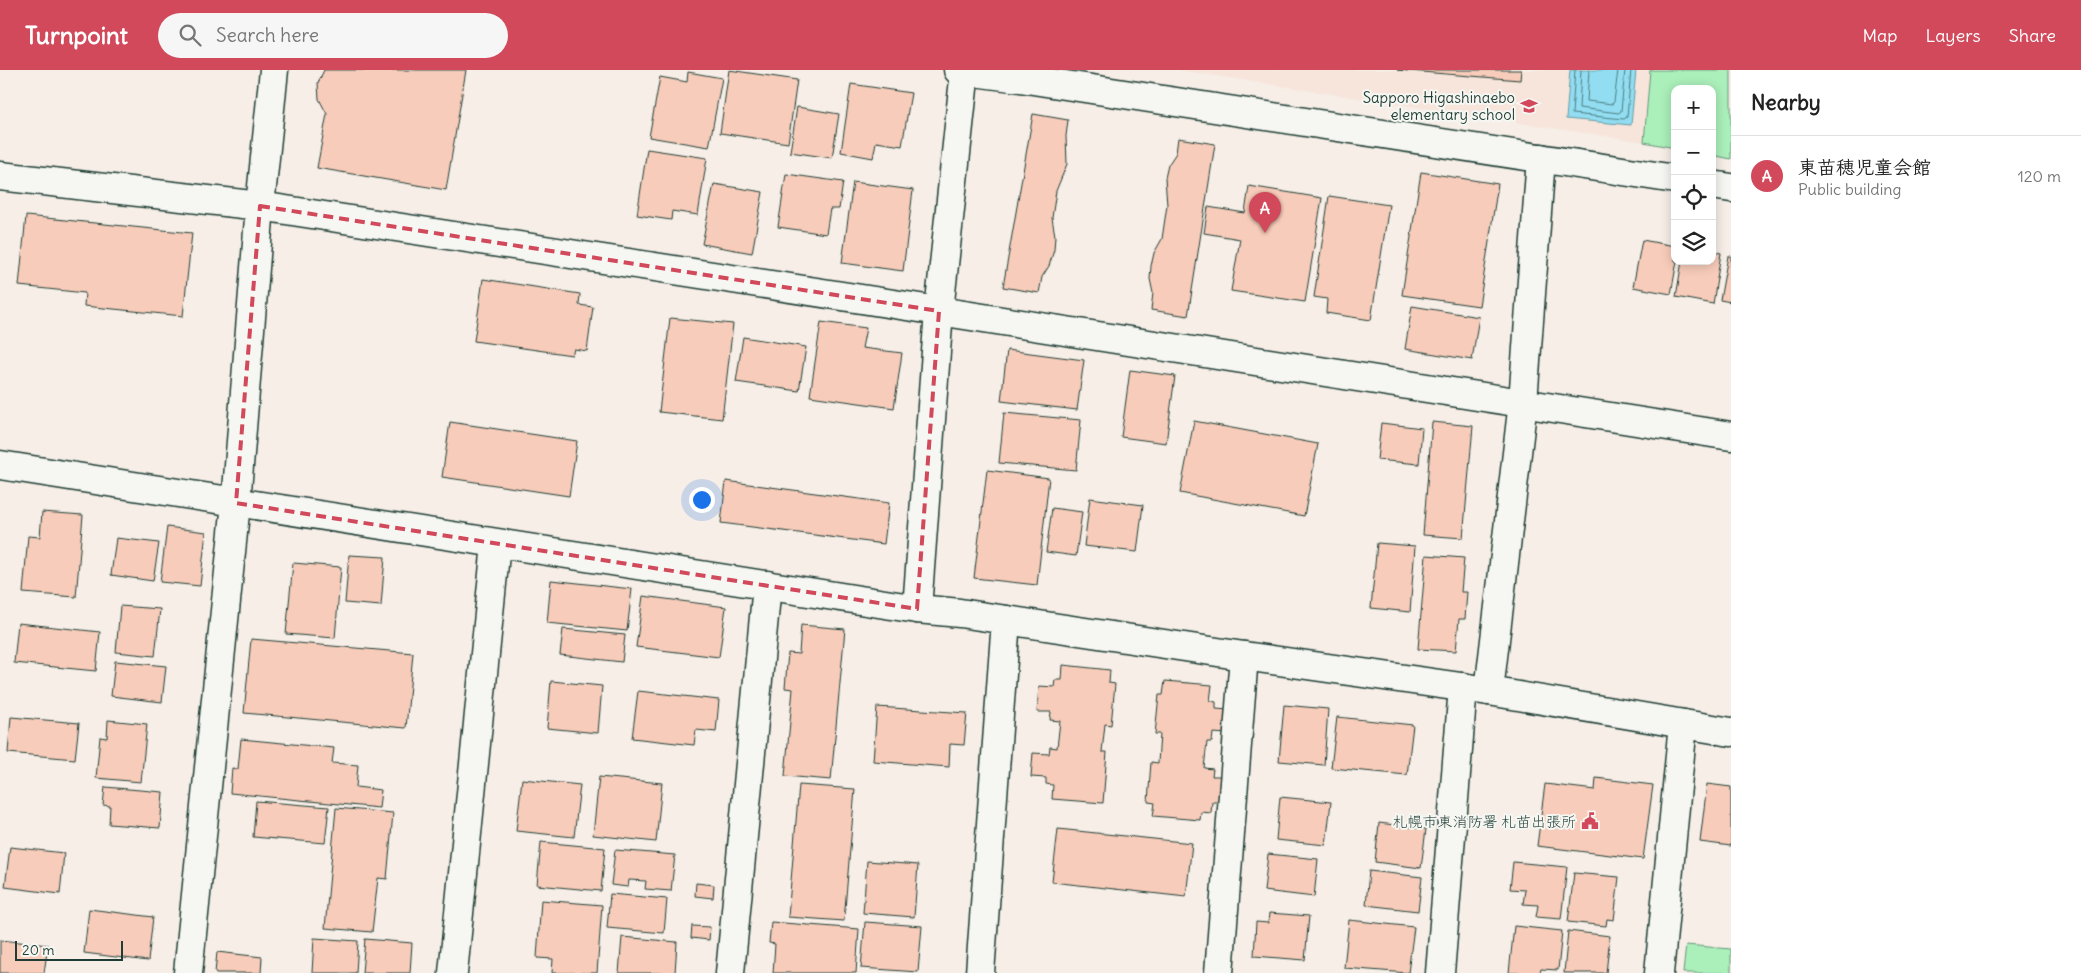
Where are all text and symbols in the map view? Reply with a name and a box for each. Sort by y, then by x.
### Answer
search box [158,13,508,58]
text: Turnpoint [25,20,128,50]
icon: search [176,21,204,49]
text: Search here [216,23,319,47]
text: Map [1862,24,1897,47]
text: Layers [1925,24,1981,47]
text: Share [2009,24,2056,47]
map controls [1671,85,1716,265]
button: + [1671,85,1716,130]
place label: Sapporo Higashinaebo elementary school [1363,88,1515,124]
text: Nearby [1751,89,1821,116]
school or university icon: Sapporo Higashinaebo elementary school [1519,96,1539,116]
button: − [1671,130,1716,175]
text: 東苗穂児童会館 [1798,155,1931,179]
text: A [1762,166,1772,186]
text: 120 m [2018,166,2061,186]
button: locate [1671,175,1716,220]
text: Public building [1798,179,1901,199]
pin: A [1249,192,1281,233]
button: layers [1671,220,1716,265]
your location [689,487,715,513]
public building icon: 札幌市東消防署 札苗出張所 [1580,811,1600,831]
place label: 札幌市東消防署 札苗出張所 [1392,812,1576,831]
scale bar [15,938,122,961]
text: 20 m [22,941,55,959]

